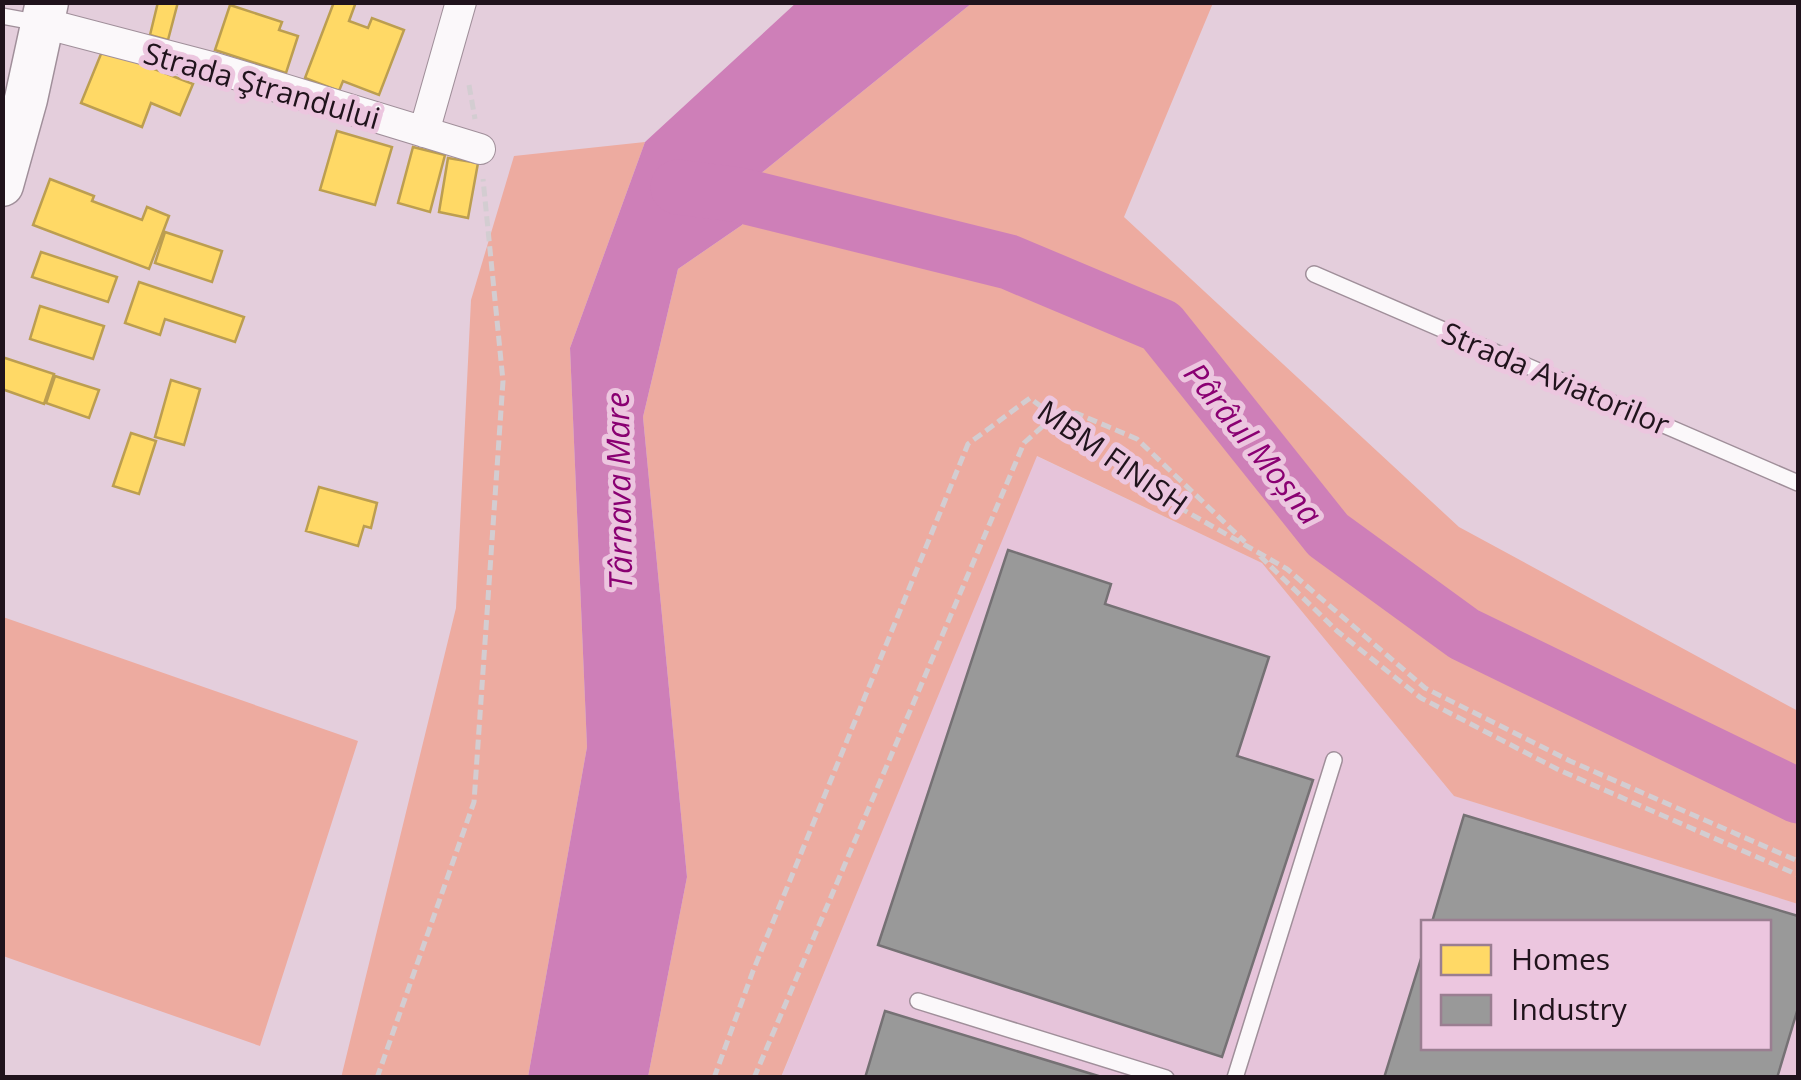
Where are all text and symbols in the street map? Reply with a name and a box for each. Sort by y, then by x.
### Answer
street label: Strada Ştrandului [139,32,385,138]
street label: Strada Aviatorilor [1436,312,1676,444]
water label: Pârâul Moșna [1175,353,1333,533]
street label: MBM FINISH [1030,390,1196,524]
water label: Târnava Mare [595,392,641,590]
legend [1421,920,1771,1050]
text: Homes [1511,938,1610,979]
text: Industry [1511,988,1628,1029]

